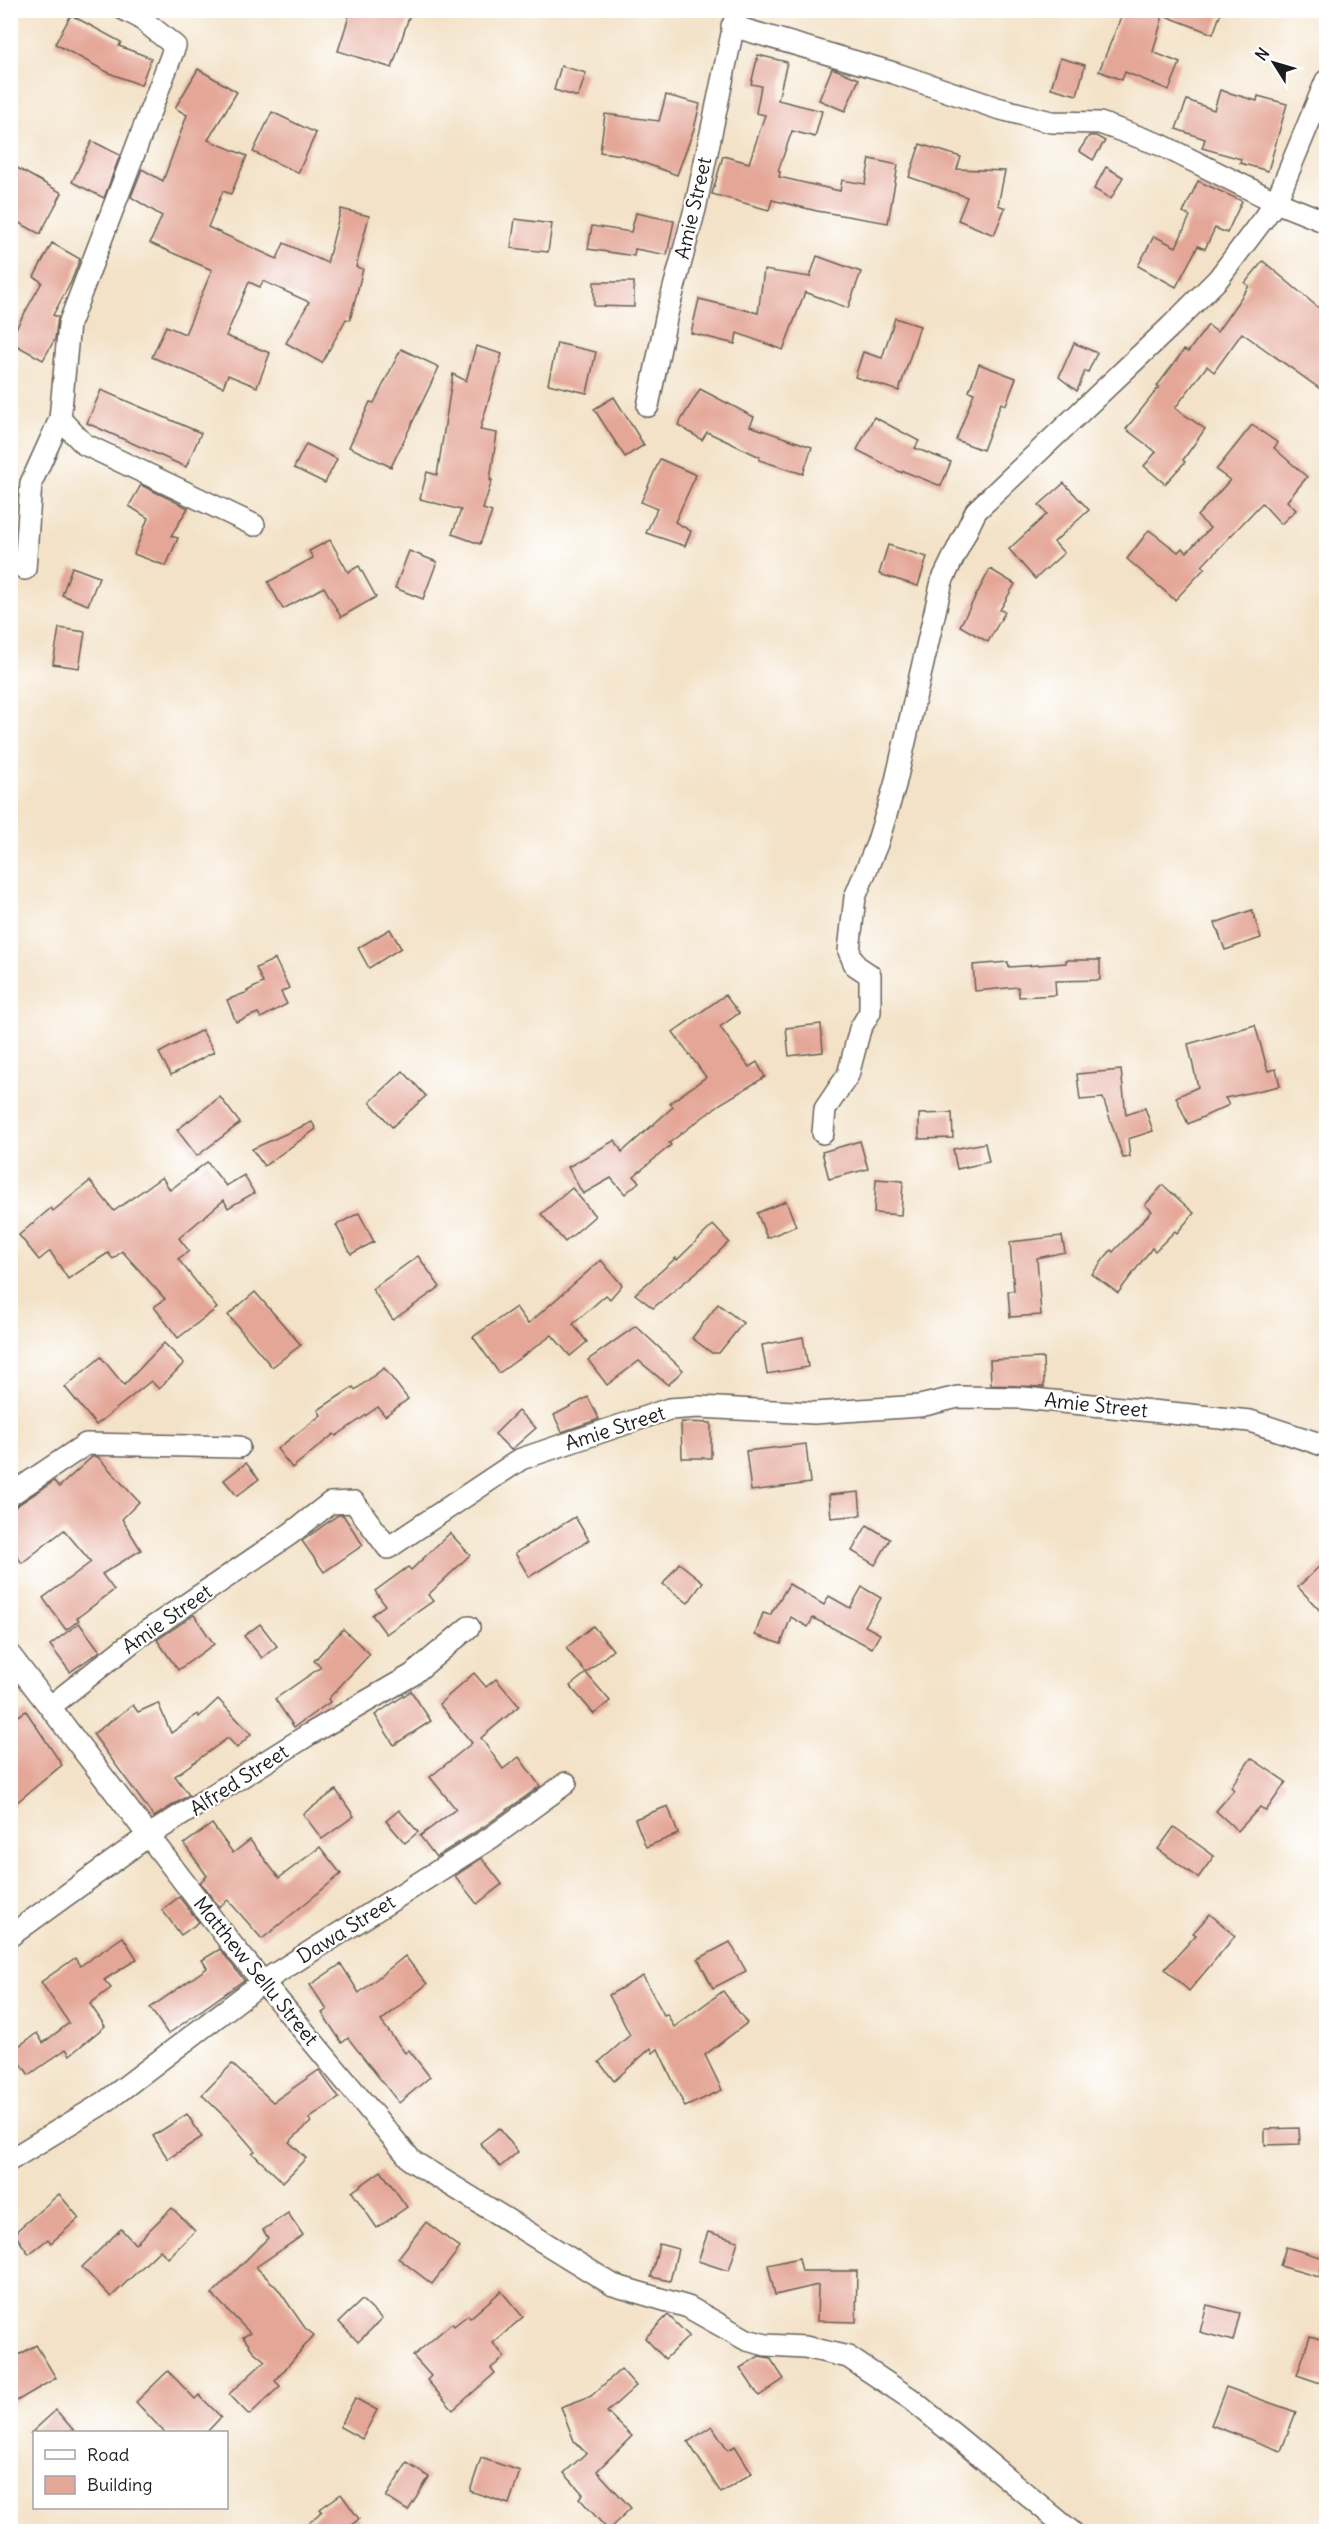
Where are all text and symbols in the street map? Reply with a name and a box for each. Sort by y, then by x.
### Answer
north arrow [1244,33,1304,93]
text: N [1251,44,1273,64]
street label: Amie Street [669,154,716,261]
street label: Amie Street [1043,1387,1149,1422]
street label: Amie Street [562,1400,668,1455]
street label: Amie Street [117,1578,217,1659]
street label: Alfred Street [185,1738,293,1821]
street label: Dawa Street [292,1888,400,1969]
street label: Matthew Sellu Street [189,1891,324,2050]
legend [33,2431,228,2509]
text: Road [87,2443,130,2466]
text: Building [87,2473,152,2496]

